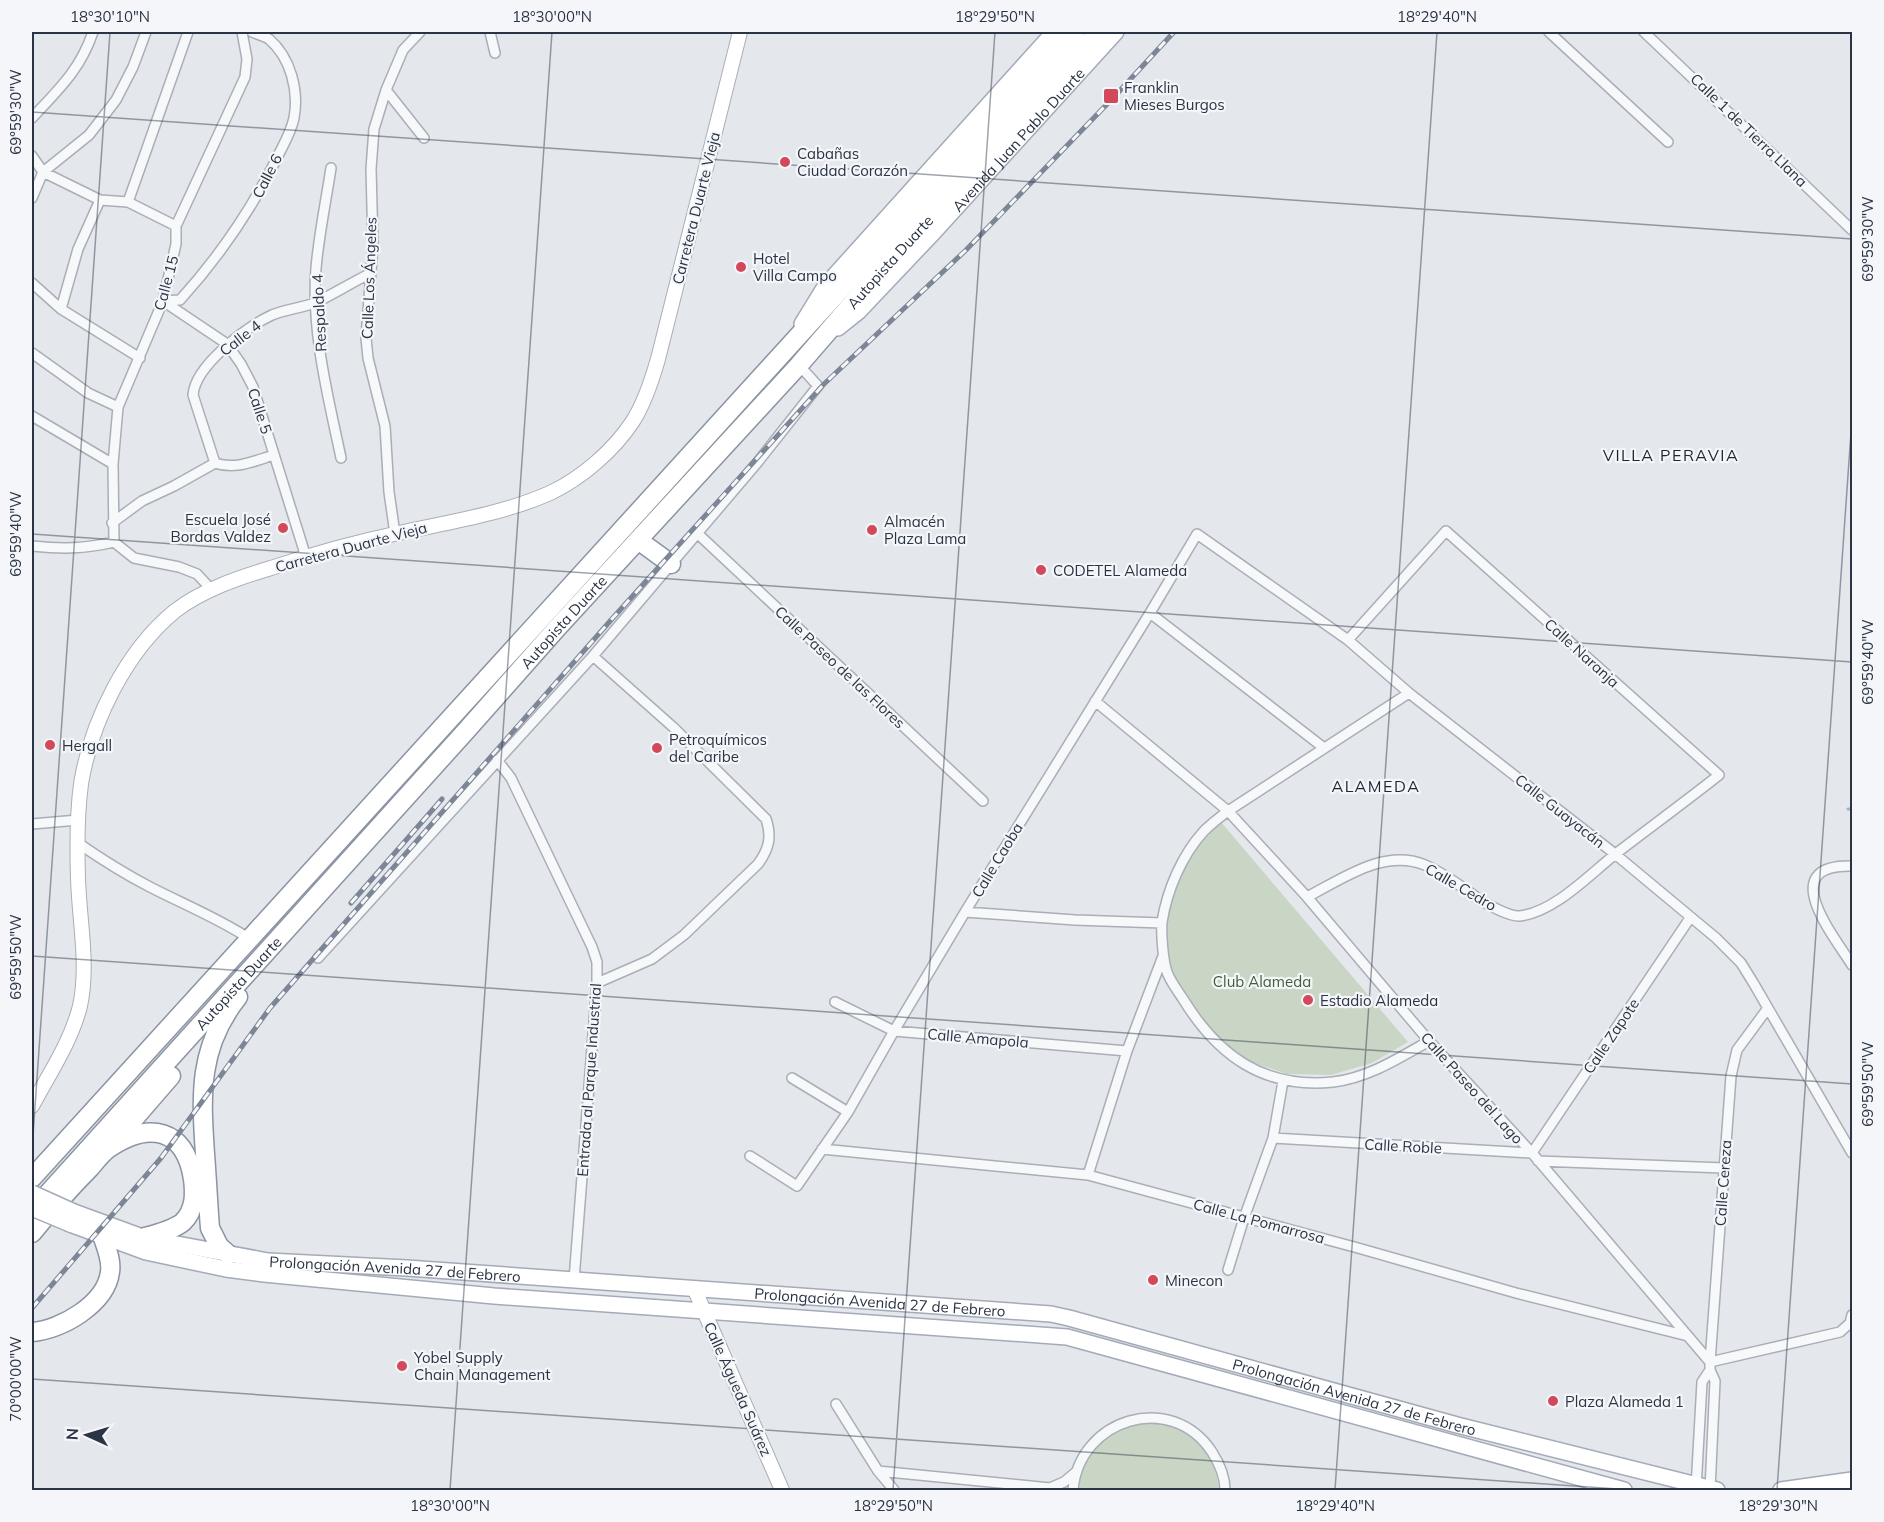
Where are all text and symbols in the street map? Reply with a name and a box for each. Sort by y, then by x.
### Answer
text: 18°30'10"N [70,7,150,26]
text: 18°30'00"N [512,7,592,26]
text: 18°29'50"N [955,7,1035,26]
text: 18°29'40"N [1397,7,1477,26]
street label: Avenida Juan Pablo Duarte [948,64,1088,215]
text: 69°59'30"W [6,69,25,155]
street label: Calle 1 de Tierra Llana [1687,69,1811,191]
place label: Franklin Mieses Burgos [1124,78,1225,114]
marker: Franklin Mieses Burgos [1102,87,1120,105]
street label: Carretera Duarte Vieja [668,130,724,286]
place label: Cabañas Ciudad Corazón [797,144,908,180]
street label: Calle 6 [248,151,286,201]
marker: Cabañas Ciudad Corazón [778,155,792,169]
text: 69°59'30"W [1858,196,1877,282]
street label: Autopista Duarte [843,211,937,313]
street label: Calle Los Ángeles [357,216,381,340]
place label: Hotel Villa Campo [753,249,837,285]
street label: Calle 15 [150,253,182,313]
marker: Hotel Villa Campo [734,260,748,274]
street label: Respaldo 4 [307,274,331,352]
street label: Calle 4 [216,316,264,360]
street label: Calle 5 [244,386,276,436]
district label: VILLA PERAVIA [1603,445,1739,465]
text: 69°59'40"W [6,491,25,577]
place label: Escuela José Bordas Valdez [170,510,271,546]
place label: Almacén Plaza Lama [884,512,966,548]
street label: Carretera Duarte Vieja [273,518,429,576]
marker: Escuela José Bordas Valdez [276,521,290,535]
marker: Almacén Plaza Lama [865,523,879,537]
place label: CODETEL Alameda [1053,561,1187,580]
marker: CODETEL Alameda [1034,563,1048,577]
street label: Autopista Duarte [516,571,611,672]
street label: Calle Paseo de las Flores [771,602,909,732]
street label: Calle Naranja [1541,614,1623,692]
text: 69°59'40"W [1858,619,1877,705]
place label: Petroquímicos del Caribe [669,730,767,766]
place label: Hergall [62,736,112,755]
marker: Hergall [43,738,57,752]
marker: Petroquímicos del Caribe [650,741,664,755]
street label: Calle Guayacán [1511,770,1609,852]
district label: ALAMEDA [1331,776,1421,796]
street label: Calle Caoba [967,819,1027,901]
street label: Calle Cedro [1422,859,1500,915]
text: 69°59'50"W [6,914,25,1000]
street label: Autopista Duarte [191,932,285,1034]
park label: Club Alameda [1213,972,1311,991]
street label: Entrada al Parque Industrial [573,983,605,1177]
place label: Estadio Alameda [1320,991,1438,1010]
marker: Estadio Alameda [1301,993,1315,1007]
street label: Calle Zapote [1579,995,1643,1077]
street label: Calle Amapola [927,1024,1029,1052]
street label: Calle Paseo del Lago [1417,1028,1527,1148]
text: 69°59'50"W [1858,1041,1877,1127]
street label: Calle Roble [1364,1134,1442,1158]
street label: Calle Cereza [1711,1139,1735,1227]
street label: Calle La Pomarrosa [1191,1194,1327,1248]
street label: Prolongación Avenida 27 de Febrero [269,1252,521,1286]
place label: Minecon [1165,1271,1223,1290]
marker: Minecon [1146,1273,1160,1287]
street label: Prolongación Avenida 27 de Febrero [754,1283,1006,1320]
street label: Calle Águeda Suárez [700,1319,776,1459]
text: 70°00'00"W [6,1336,25,1422]
place label: Yobel Supply Chain Management [413,1348,551,1384]
street label: Prolongación Avenida 27 de Febrero [1230,1354,1478,1439]
marker: Yobel Supply Chain Management [395,1359,409,1373]
place label: Plaza Alameda 1 [1565,1392,1684,1411]
marker: Plaza Alameda 1 [1546,1394,1560,1408]
north arrow [57,1405,117,1465]
text: N [62,1427,82,1441]
text: 18°30'00"N [410,1496,490,1515]
text: 18°29'50"N [853,1496,933,1515]
text: 18°29'40"N [1295,1496,1375,1515]
text: 18°29'30"N [1738,1496,1818,1515]

